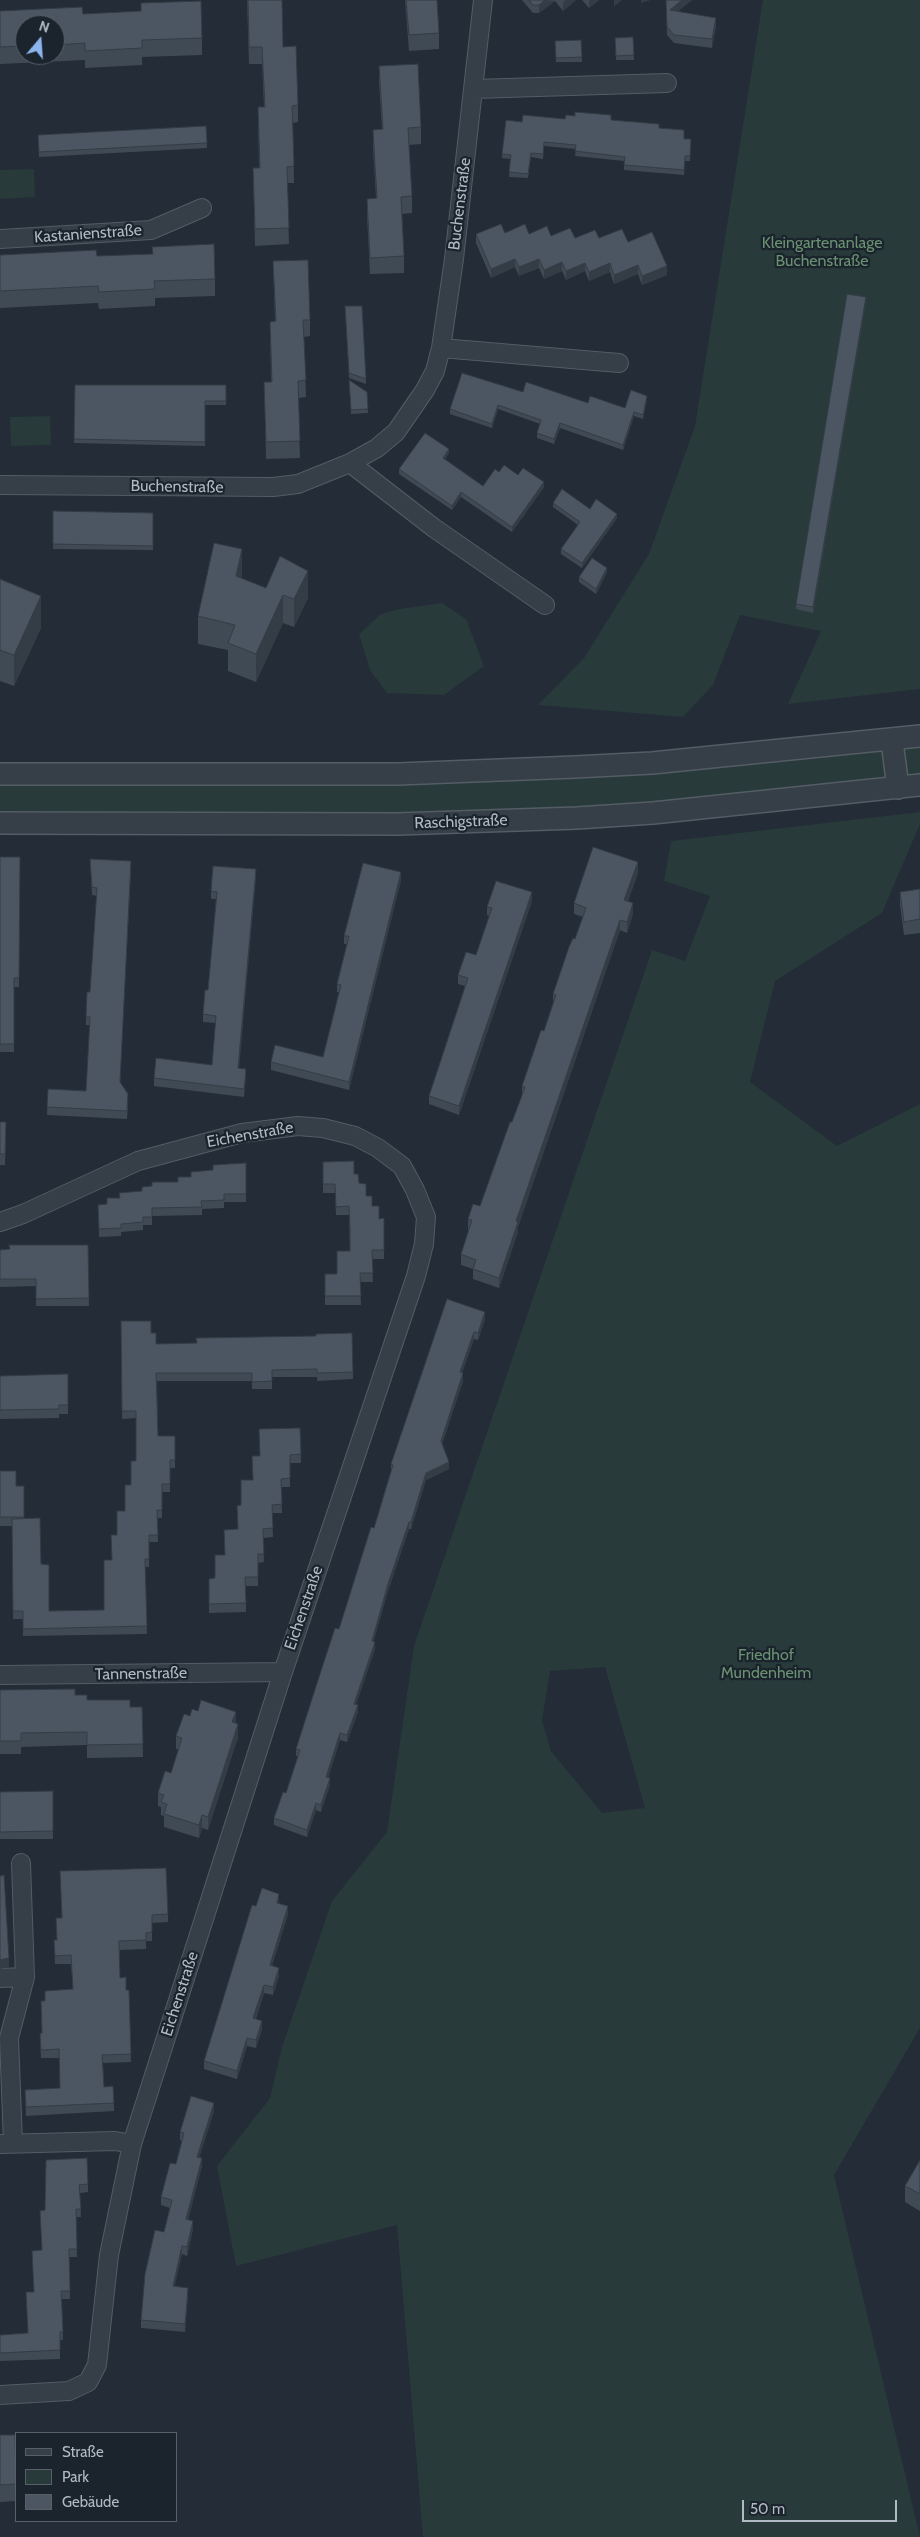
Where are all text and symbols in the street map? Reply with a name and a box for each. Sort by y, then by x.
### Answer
north arrow [15,15,65,65]
text: N [37,17,52,37]
street label: Buchenstraße [445,157,475,251]
street label: Kastanienstraße [34,221,142,247]
park label: Kleingartenanlage Buchenstraße [762,233,882,271]
street label: Buchenstraße [130,477,224,497]
street label: Raschigstraße [414,811,508,833]
street label: Eichenstraße [205,1118,295,1152]
street label: Eichenstraße [281,1563,327,1653]
park label: Friedhof Mundenheim [721,1645,811,1683]
street label: Tannenstraße [95,1664,187,1684]
street label: Eichenstraße [157,1949,203,2039]
legend [15,2432,178,2522]
text: Straße [62,2443,104,2461]
text: Park [62,2468,89,2486]
scale bar [745,2490,900,2522]
text: Gebäude [62,2493,119,2511]
text: 50 m [750,2500,785,2518]

